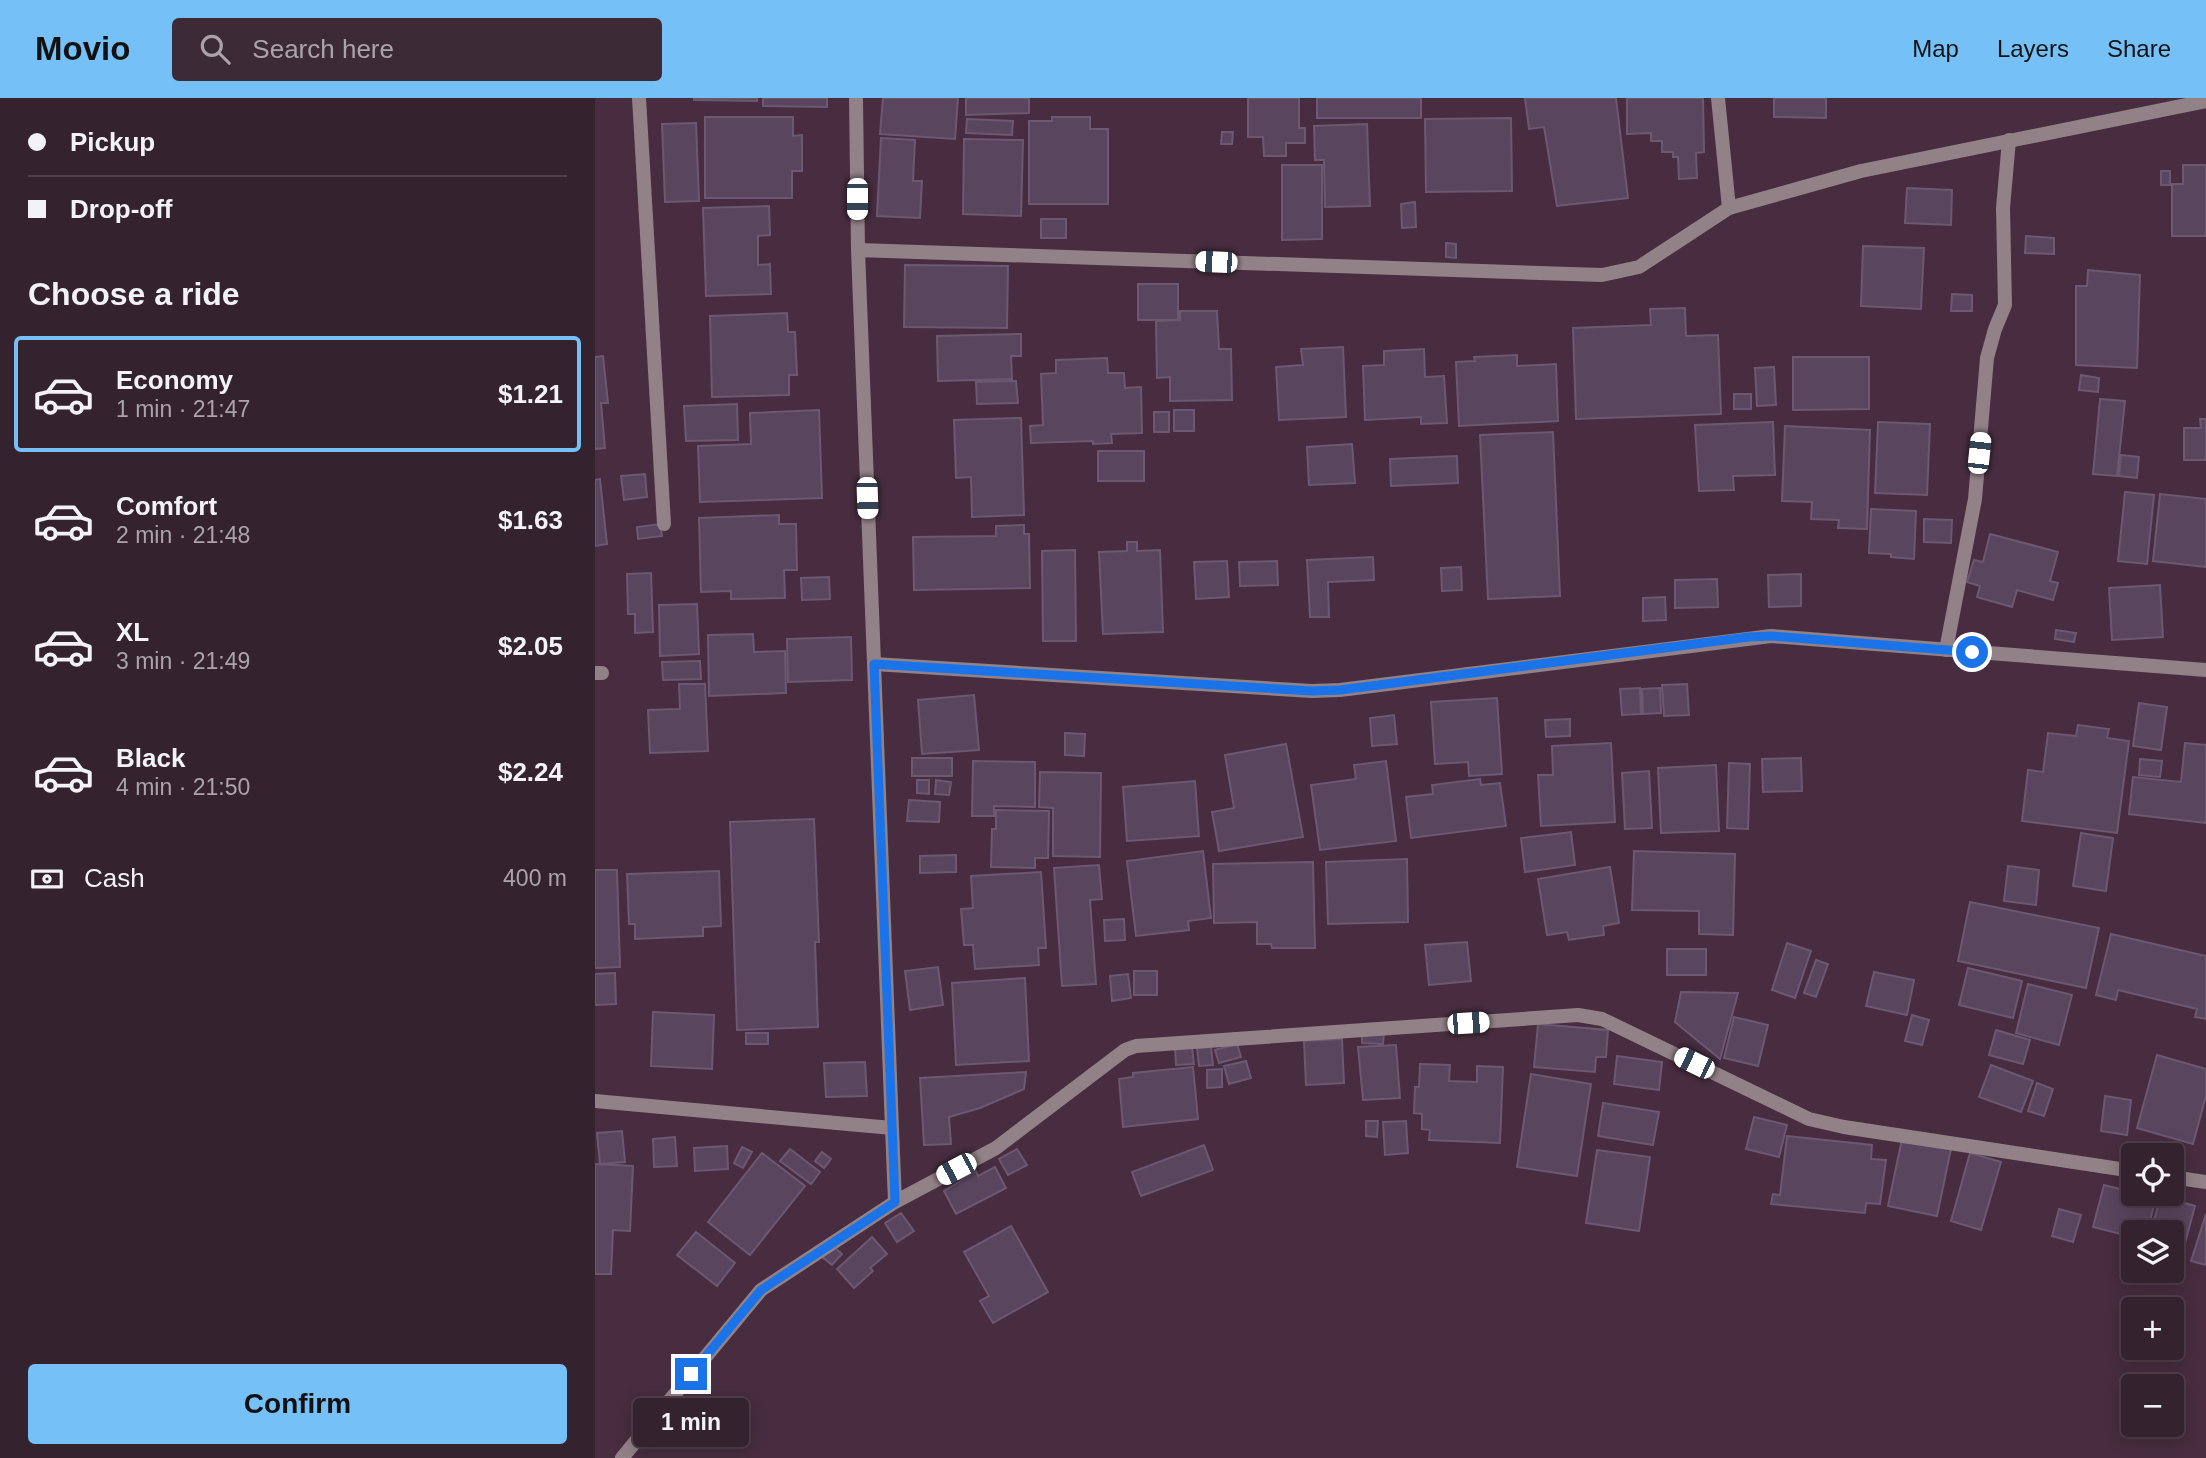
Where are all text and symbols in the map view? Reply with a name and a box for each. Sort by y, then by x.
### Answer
search box [172,18,662,81]
text: Movio [35,30,130,67]
icon: search [196,30,234,68]
text: Search here [252,34,394,64]
text: Map [1912,35,1959,62]
text: Layers [1997,35,2069,62]
text: Share [2107,35,2171,62]
text: Pickup [70,127,155,157]
car [847,178,868,220]
text: Drop-off [70,194,173,224]
car [1195,251,1238,273]
text: Choose a ride [28,276,240,312]
icon: car [32,363,95,426]
text: Economy [116,365,233,395]
text: $1.21 [498,379,563,409]
text: 1 min · 21:47 [116,396,250,422]
car [1967,431,1992,475]
car [856,477,879,519]
icon: car [32,489,95,552]
text: Comfort [116,491,217,521]
text: $1.63 [498,505,563,535]
text: 2 min · 21:48 [116,522,250,548]
icon: car [32,615,95,678]
text: XL [116,617,149,647]
text: $2.05 [498,631,563,661]
route start [1956,636,1988,668]
text: 3 min · 21:49 [116,648,250,674]
icon: car [32,741,95,804]
text: Black [116,743,185,773]
text: $2.24 [498,757,563,787]
text: 4 min · 21:50 [116,774,250,800]
icon: cash [28,860,66,898]
text: Cash [84,863,145,893]
text: 400 m [503,865,567,891]
car [1447,1011,1490,1035]
car [1671,1044,1718,1082]
map controls [2121,1143,2184,1437]
button: locate [2121,1143,2184,1206]
car [933,1150,980,1188]
button: layers [2121,1220,2184,1283]
button: + [2121,1297,2184,1360]
route end [675,1358,707,1390]
button: Confirm [28,1364,567,1444]
button: − [2121,1374,2184,1437]
callout: 1 min [633,1398,749,1448]
text: 1 min [661,1409,721,1435]

